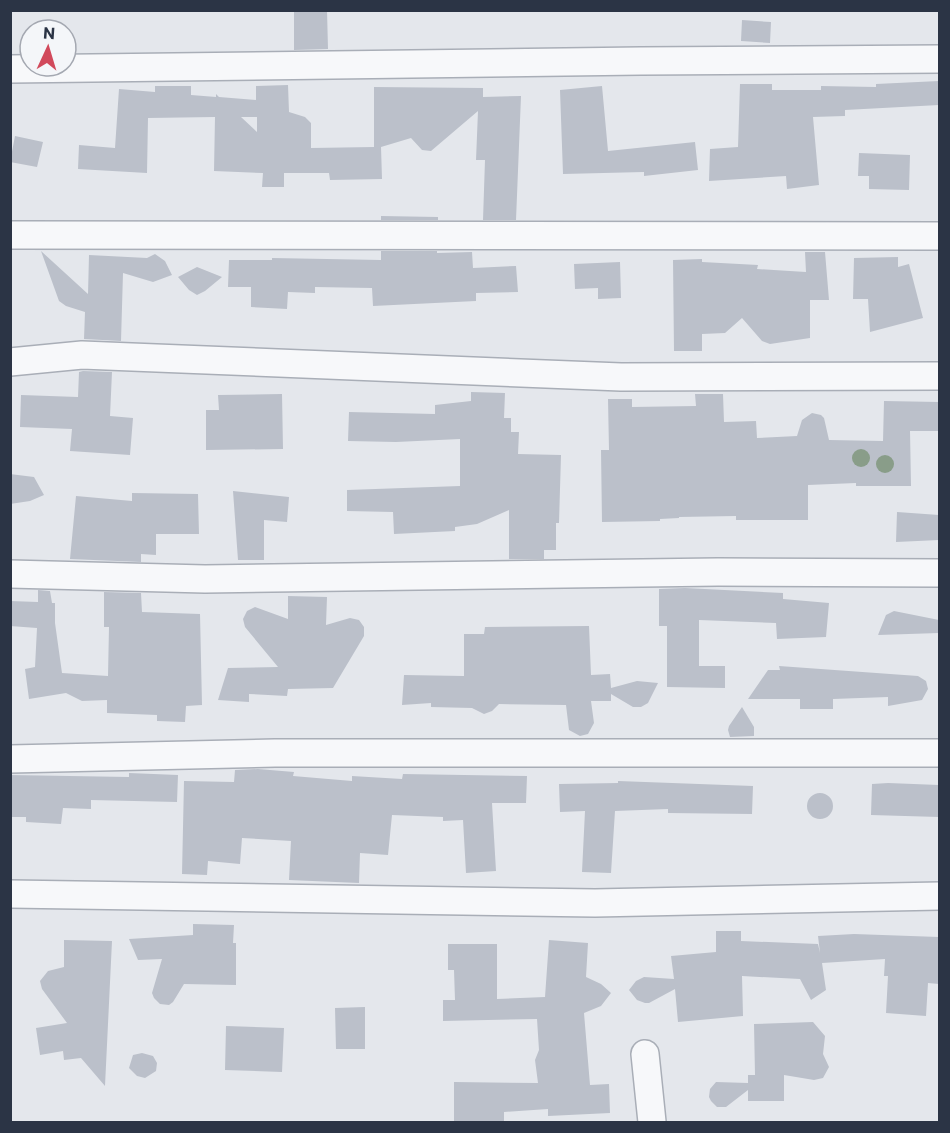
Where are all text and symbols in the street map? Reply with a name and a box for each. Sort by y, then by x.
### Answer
north arrow [18,18,78,78]
text: N [42,23,56,42]

